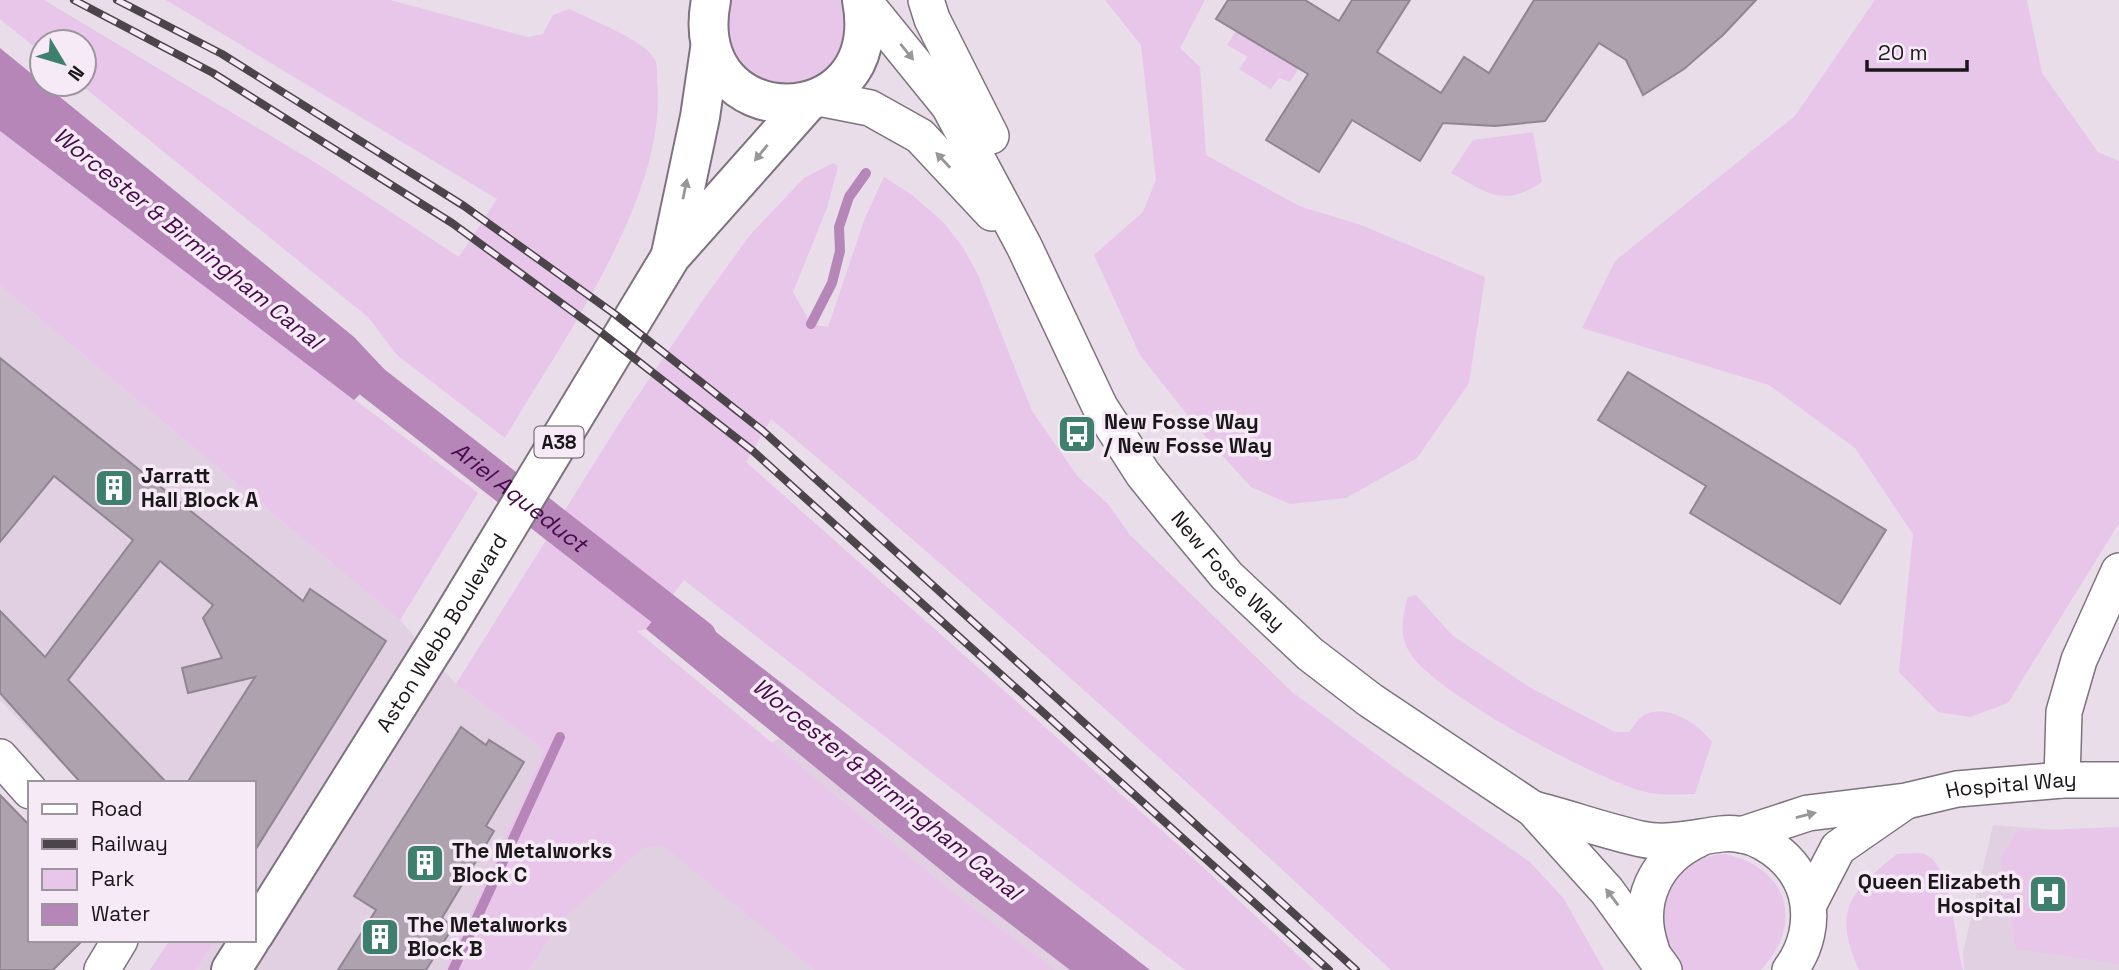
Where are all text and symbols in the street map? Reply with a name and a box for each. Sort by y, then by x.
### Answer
north arrow [28,28,98,98]
scale bar [1867,28,1967,72]
text: 20 m [1878,39,1928,66]
one-way arrow [899,44,914,61]
text: N [62,60,90,86]
water label: Worcester & Birmingham Canal [47,120,330,357]
one-way arrow [753,144,768,162]
one-way arrow [935,152,952,169]
one-way arrow [679,178,690,200]
place label: New Fosse Way / New Fosse Way [1103,408,1272,459]
bus stop icon: New Fosse Way / New Fosse Way [1056,413,1098,455]
road number: A38 [534,426,584,458]
water label: Ariel Aqueduct [446,435,595,561]
place label: Jarratt Hall Block A [141,462,258,513]
building icon: Jarratt Hall Block A [93,467,135,509]
street label: New Fosse Way [1165,505,1291,637]
street label: Aston Webb Boulevard [370,528,513,737]
water label: Worcester & Birmingham Canal [746,671,1029,908]
street label: Hospital Way [1943,766,2077,804]
legend [28,781,256,942]
text: Road [91,795,143,822]
one-way arrow [1795,809,1817,820]
text: Railway [91,830,168,857]
place label: The Metalworks Block C [452,837,612,888]
building icon: The Metalworks Block C [404,842,446,884]
text: Park [91,865,135,892]
place label: Queen Elizabeth Hospital [1858,868,2021,919]
hospital icon: Queen Elizabeth Hospital [2027,873,2069,915]
one-way arrow [1605,888,1619,906]
text: Water [91,900,150,927]
place label: The Metalworks Block B [407,911,567,962]
building icon: The Metalworks Block B [359,916,401,958]

